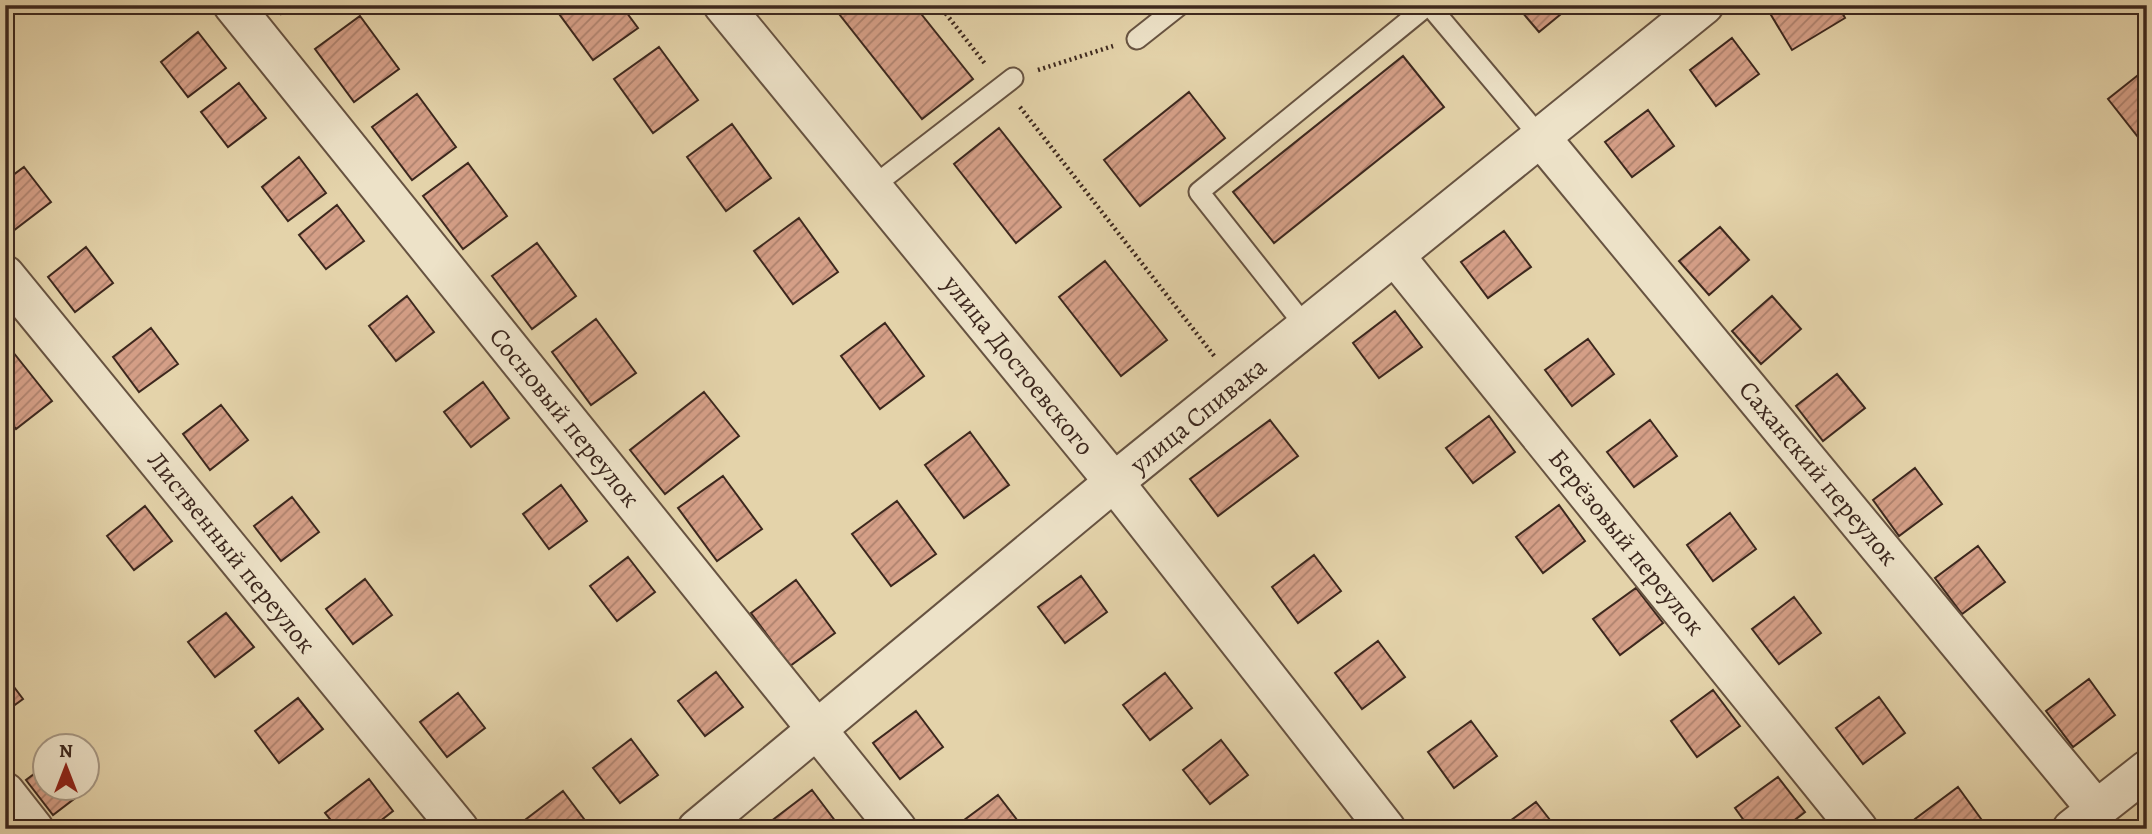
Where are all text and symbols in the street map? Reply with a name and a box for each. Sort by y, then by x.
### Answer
street label: улица Достоевского [934,267,1102,463]
street label: Сосновый переулок [481,320,648,515]
street label: улица Спивака [1122,349,1274,482]
street label: Саханский переулок [1731,373,1906,573]
street label: Берёзовый переулок [1540,442,1713,643]
street label: Лиственный переулок [139,444,324,661]
north arrow [32,732,102,802]
text: N [59,738,73,764]

